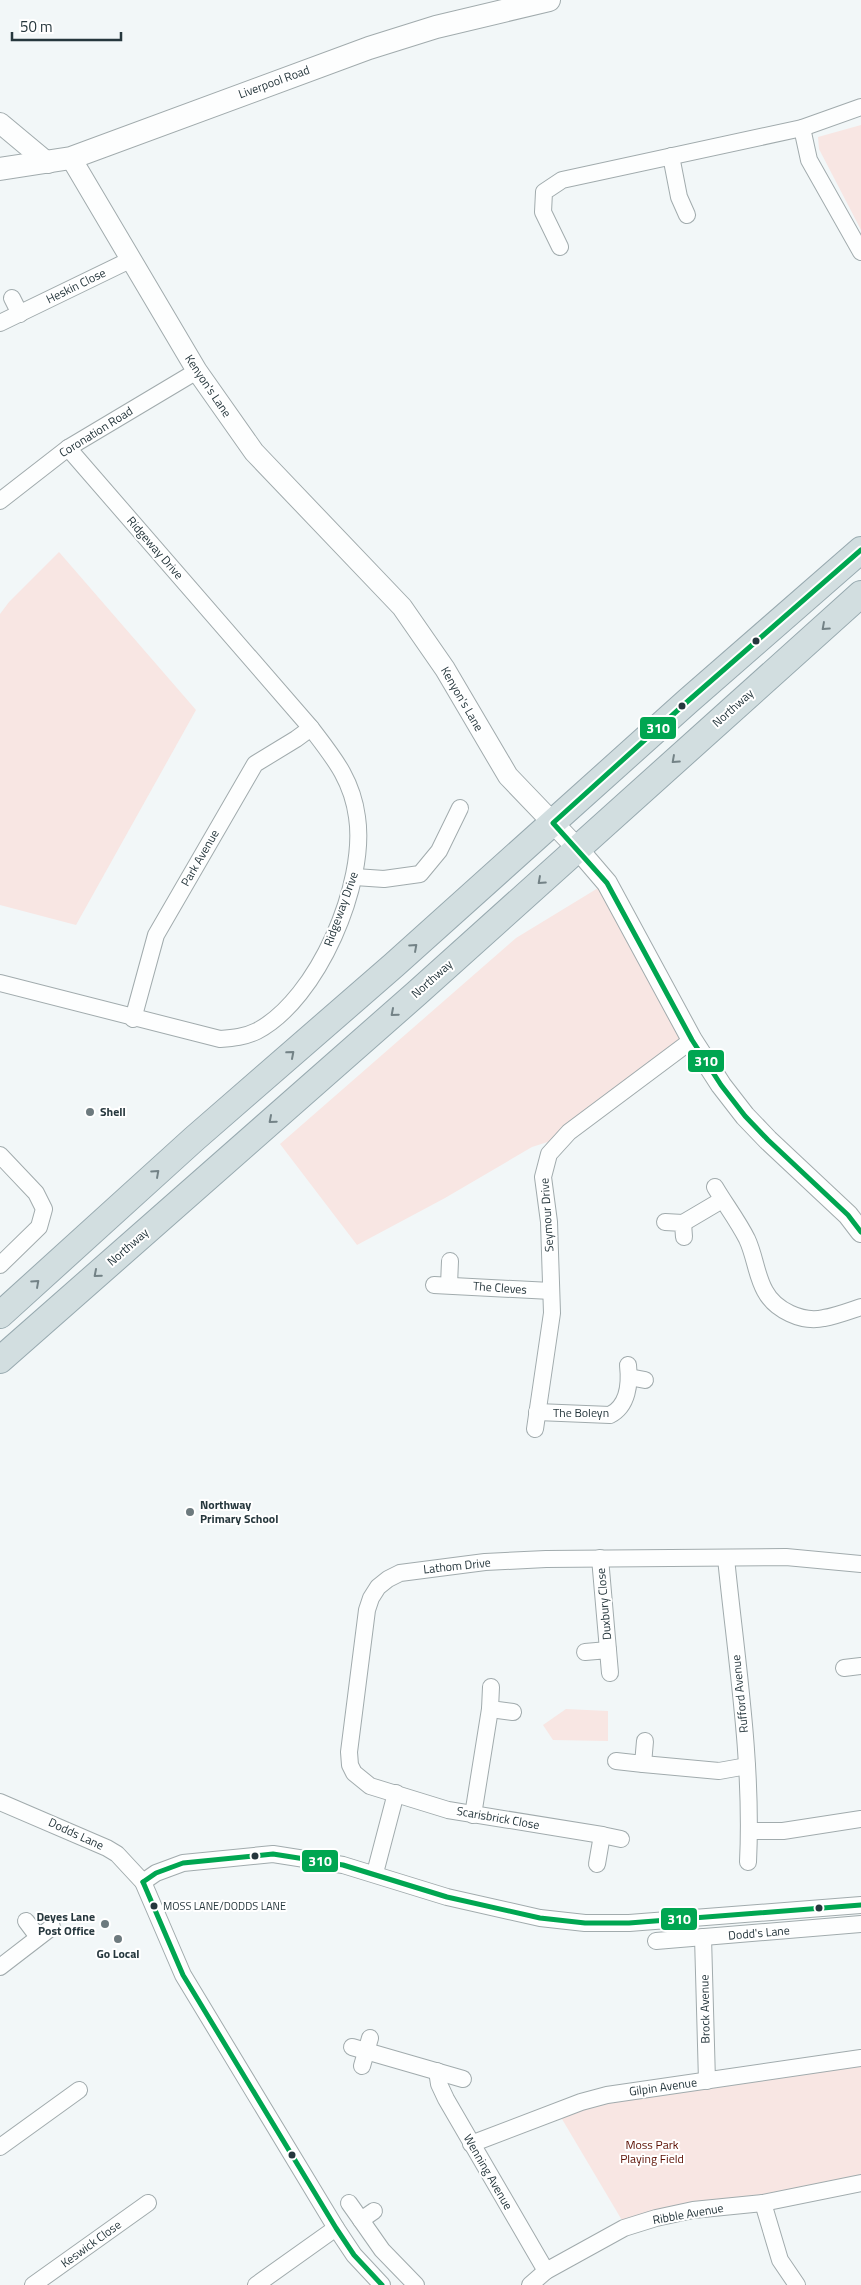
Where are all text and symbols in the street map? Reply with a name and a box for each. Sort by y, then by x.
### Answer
scale bar [12,10,121,42]
text: 50 m [20,15,53,38]
street label: Liverpool Road [236,60,312,103]
street label: Heskin Close [43,263,109,308]
street label: Kenyon's Lane [180,350,237,421]
street label: Coronation Road [55,401,136,462]
street label: Ridgeway Drive [123,512,188,583]
one-way arrow [821,621,830,630]
unlabelled marker [751,636,761,646]
street label: Kenyon's Lane [436,663,489,735]
street label: Northway [708,684,758,731]
unlabelled marker [677,701,687,711]
line badge: 310 [639,716,677,740]
text: 310 [646,717,670,738]
one-way arrow [672,755,681,764]
street label: Park Avenue [176,826,224,890]
street label: Ridgeway Drive [318,869,363,949]
one-way arrow [537,875,546,884]
one-way arrow [408,944,417,953]
street label: Northway [407,955,457,1002]
one-way arrow [390,1007,399,1016]
line badge: 310 [687,1049,725,1073]
text: 310 [694,1050,718,1071]
one-way arrow [286,1051,295,1060]
place label: Shell [100,1102,126,1121]
marker: Shell [84,1106,96,1118]
one-way arrow [268,1115,277,1124]
one-way arrow [151,1170,160,1179]
street label: Seymour Drive [534,1177,559,1253]
street label: Northway [103,1223,153,1270]
one-way arrow [94,1268,103,1277]
street label: The Cleves [472,1276,528,1299]
one-way arrow [31,1279,40,1288]
street label: The Boleyn [553,1403,609,1422]
place label: Northway Primary School [200,1495,278,1528]
marker: Northway Primary School [184,1506,196,1518]
street label: Lathom Drive [422,1553,492,1578]
street label: Duxbury Close [591,1567,616,1641]
street label: Rufford Avenue [726,1654,753,1734]
street label: Scarisbrick Close [455,1801,541,1834]
street label: Dodds Lane [45,1812,107,1855]
line badge: 310 [301,1849,339,1873]
text: 310 [308,1850,332,1871]
unlabelled marker [250,1851,260,1861]
place label: MOSS LANE/DODDS LANE [163,1898,286,1914]
marker: MOSS LANE/DODDS LANE [149,1901,159,1911]
unlabelled marker [814,1903,824,1913]
place label: Deyes Lane Post Office [36,1907,95,1940]
line badge: 310 [660,1907,698,1931]
text: 310 [667,1908,691,1929]
marker: Deyes Lane Post Office [99,1918,111,1930]
street label: Dodd's Lane [727,1920,791,1945]
marker: Go Local [112,1933,124,1945]
place label: Go Local [96,1944,140,1963]
street label: Brock Avenue [694,1974,715,2044]
street label: Gilpin Avenue [628,2072,698,2101]
street label: Wenning Avenue [459,2130,518,2213]
park label: Moss Park Playing Field [620,2135,684,2168]
unlabelled marker [287,2150,297,2160]
street label: Ribble Avenue [651,2198,725,2229]
street label: Keswick Close [56,2215,125,2272]

